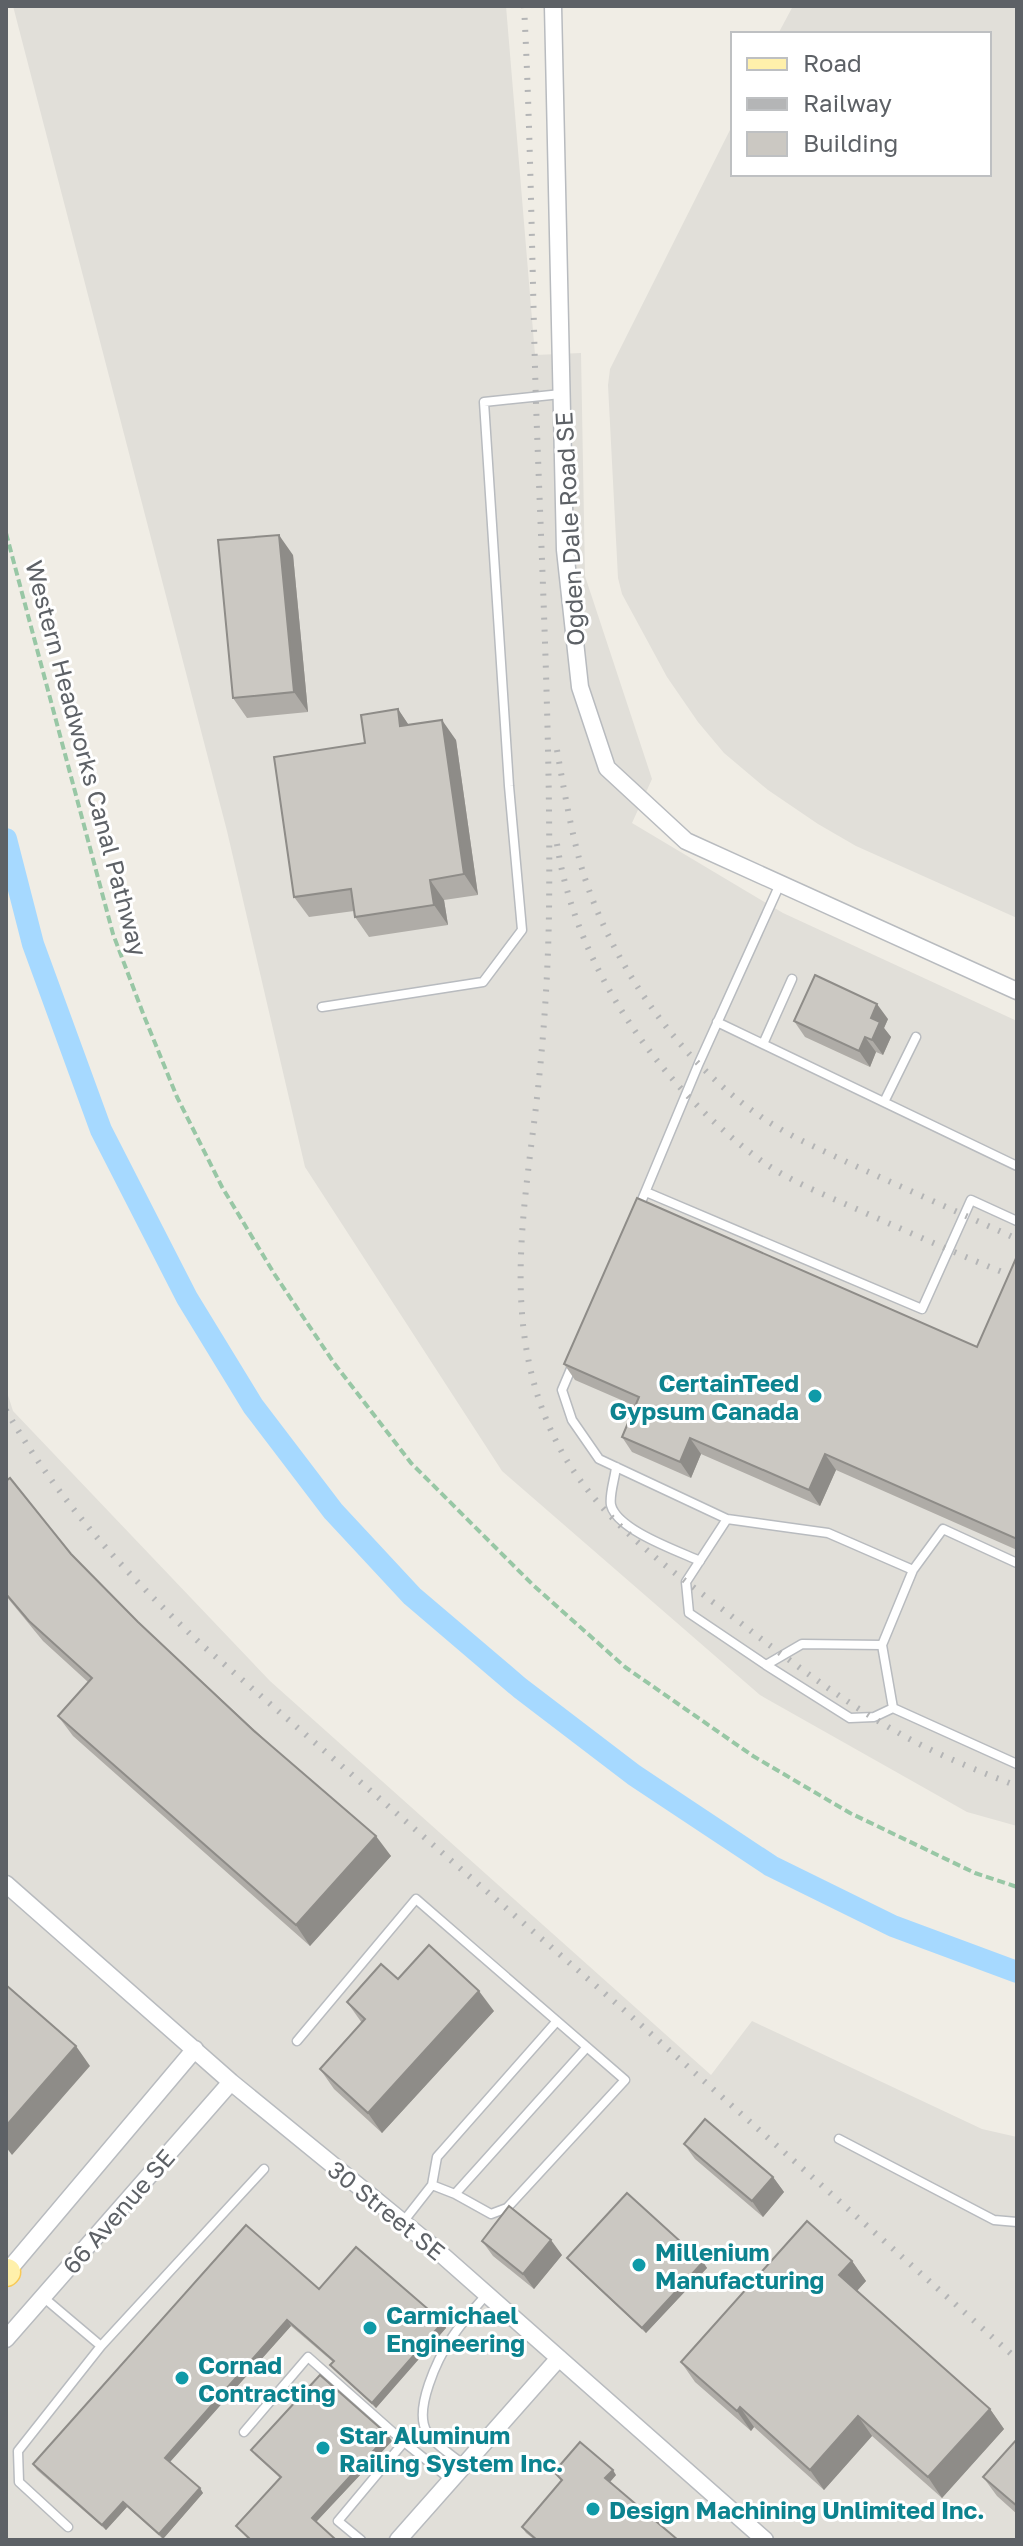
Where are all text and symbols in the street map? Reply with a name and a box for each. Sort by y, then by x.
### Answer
legend [731,32,991,176]
text: Road [803,48,862,77]
text: Railway [803,88,892,117]
text: Building [803,128,898,157]
street label: Ogden Dale Road SE [548,411,590,647]
street label: Western Headworks Canal Pathway [20,557,154,959]
place label: CertainTeed Gypsum Canada [609,1368,799,1425]
marker: CertainTeed Gypsum Canada [806,1387,824,1405]
street label: 66 Avenue SE [56,2143,180,2279]
street label: 30 Street SE [323,2154,451,2266]
place label: Millenium Manufacturing [655,2237,824,2294]
marker: Millenium Manufacturing [630,2256,648,2274]
place label: Carmichael Engineering [386,2300,525,2357]
marker: Carmichael Engineering [361,2319,379,2337]
place label: Cornad Contracting [198,2350,336,2407]
marker: Cornad Contracting [173,2369,191,2387]
place label: Star Aluminum Railing System Inc. [339,2420,564,2477]
marker: Star Aluminum Railing System Inc. [314,2439,332,2457]
place label: Design Machining Unlimited Inc. [609,2495,985,2524]
marker: Design Machining Unlimited Inc. [584,2500,602,2518]

